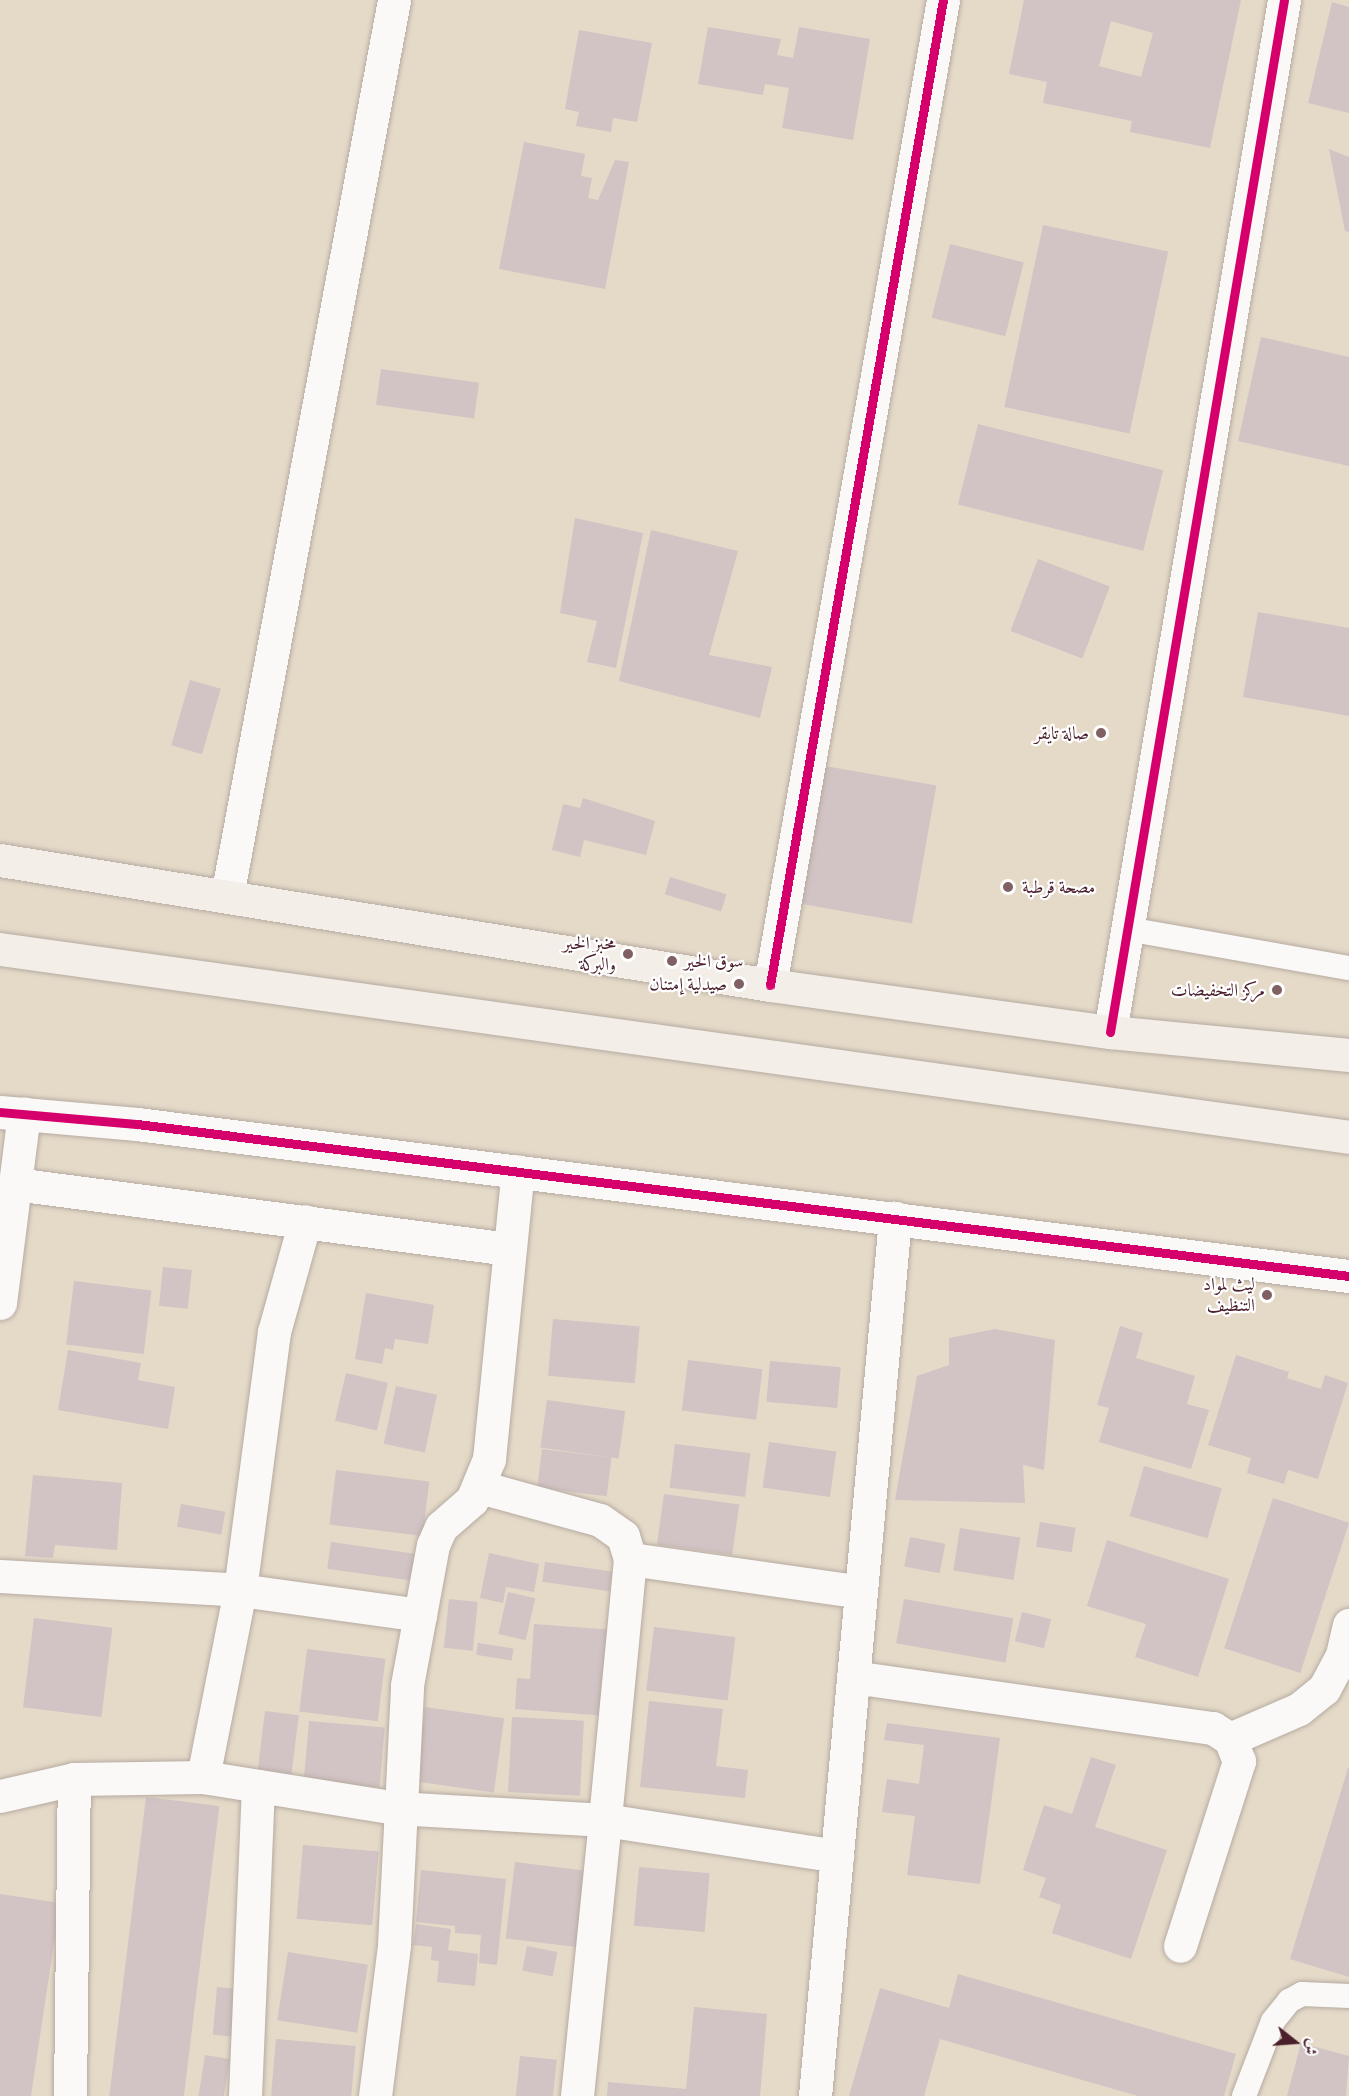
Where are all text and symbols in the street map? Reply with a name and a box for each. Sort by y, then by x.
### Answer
place label: صالة تايقر [1035,722,1089,744]
marker: صالة تايقر [1094,726,1108,740]
place label: مصحة قرطبة [1022,876,1095,898]
marker: مصحة قرطبة [999,878,1017,896]
place label: مخبز الخير والبركة [563,933,616,976]
marker: مخبز الخير والبركة [621,947,635,961]
place label: سوق الخير [684,950,744,972]
marker: سوق الخير [665,954,679,968]
place label: صيدلية إمتنان [649,973,727,995]
marker: صيدلية إمتنان [732,977,746,991]
place label: مركز التخفيضات [1171,979,1265,1001]
marker: مركز التخفيضات [1270,983,1284,997]
place label: ليث لمواد التنظيف [1203,1274,1255,1316]
marker: ليث لمواد التنظيف [1260,1288,1274,1302]
north arrow [1265,2012,1325,2072]
text: ش [1298,2036,1326,2058]

